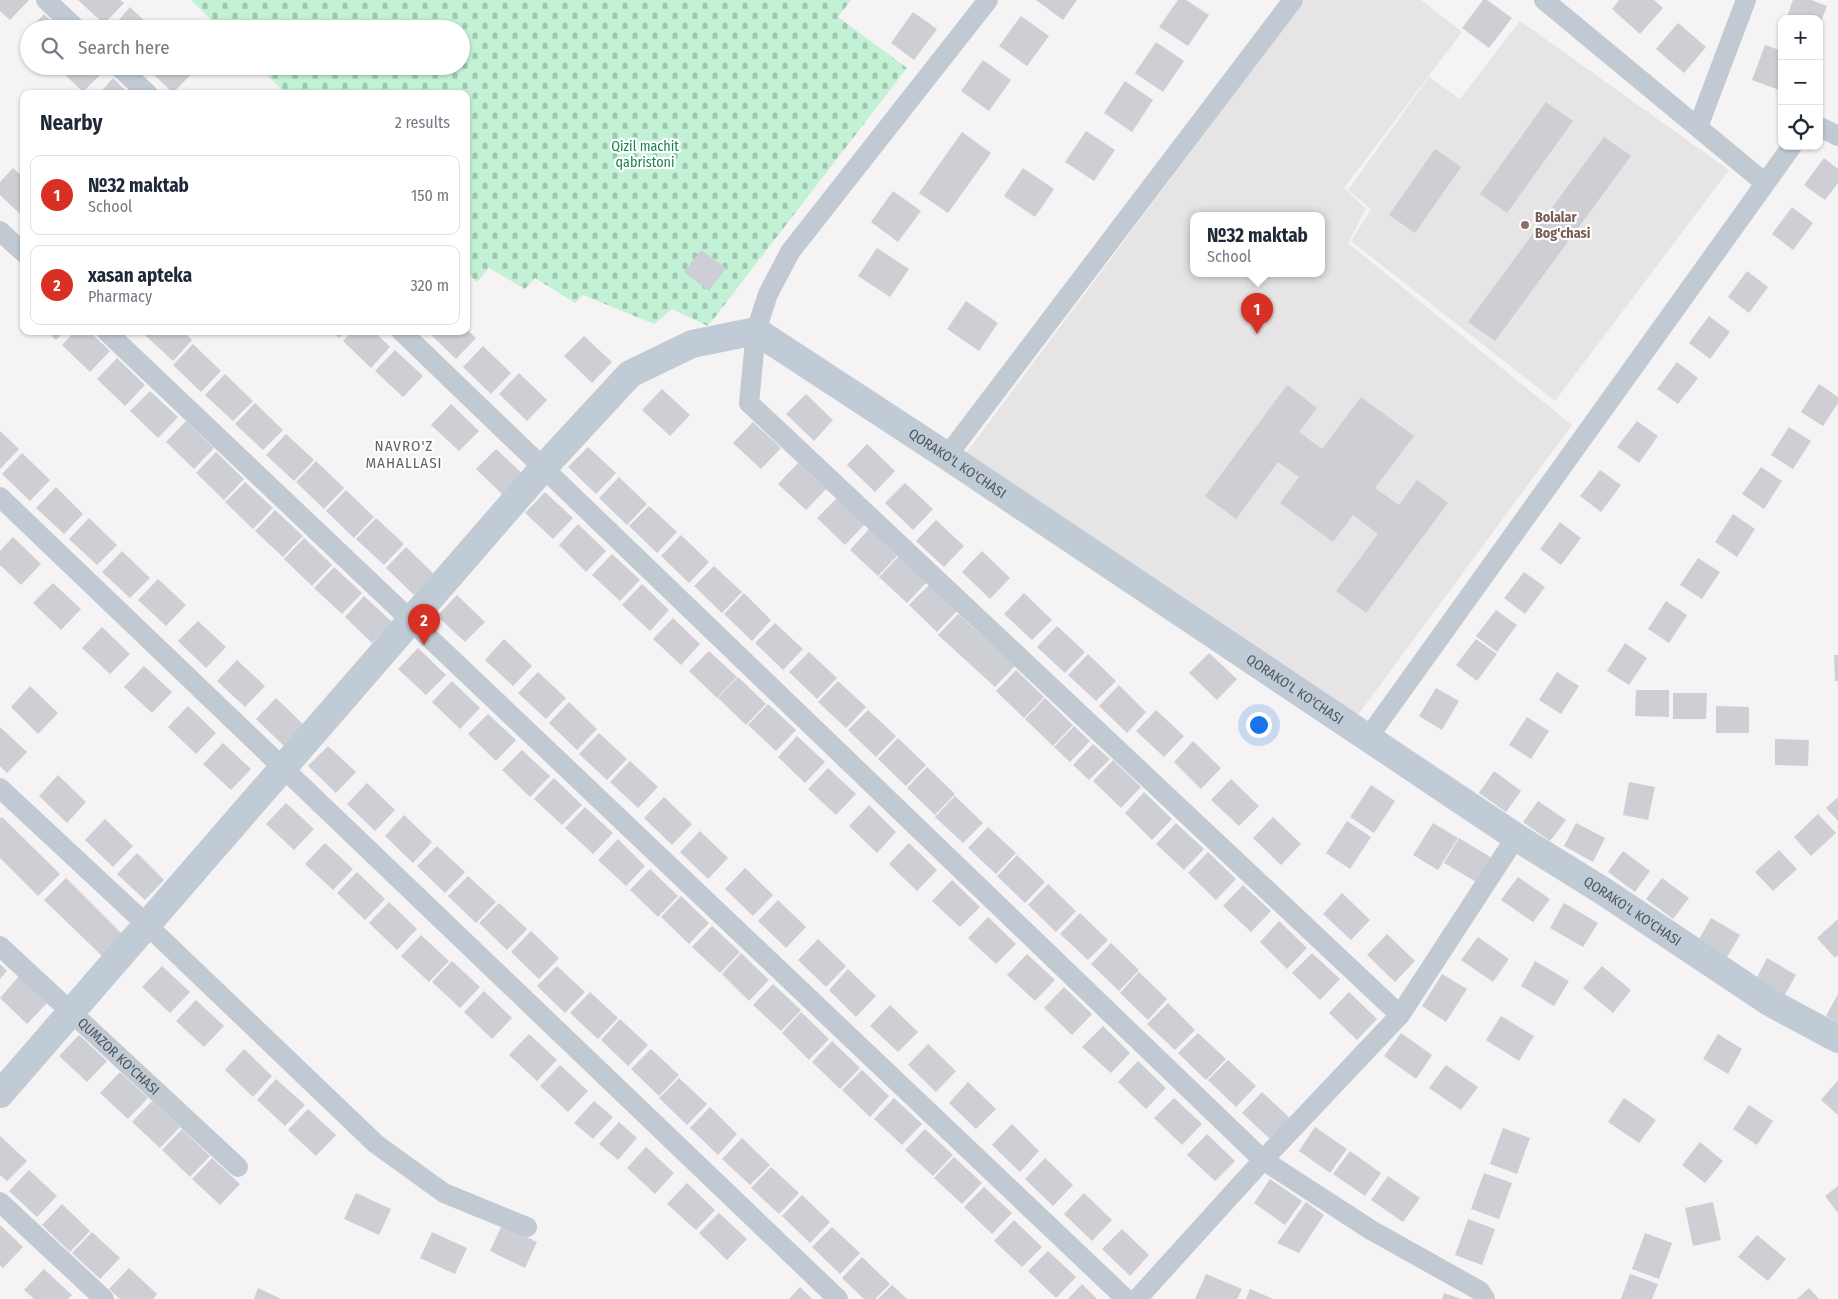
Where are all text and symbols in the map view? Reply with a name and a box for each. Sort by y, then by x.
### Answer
map controls [1778,15,1823,150]
button: + [1778,15,1823,60]
search box [20,20,470,75]
icon: search [38,34,66,62]
text: Search here [78,36,170,59]
button: − [1778,60,1823,105]
button: locate [1778,105,1823,150]
text: Nearby [40,110,102,136]
text: 2 results [395,113,450,132]
park label: Qizil machit qabristoni [611,138,679,171]
text: №32 maktab [88,174,189,197]
text: 1 [54,186,60,205]
text: 150 m [411,186,449,205]
text: School [88,197,132,216]
place label: Bolalar Bog'chasi [1535,209,1591,242]
popup [1190,212,1325,277]
marker: Bolalar Bog'chasi [1519,219,1531,231]
text: №32 maktab [1207,224,1308,247]
text: School [1207,247,1251,266]
text: xasan apteka [88,264,192,287]
text: 2 [53,276,61,295]
text: 320 m [410,276,449,295]
text: Pharmacy [88,287,152,306]
pin: 1 [1241,293,1273,334]
street label: QORAKO'L KO'CHASI [905,425,1009,502]
district label: NAVRO'Z MAHALLASI [365,437,443,472]
pin: 2 [408,604,440,645]
street label: QORAKO'L KO'CHASI [1243,651,1347,728]
your location [1246,712,1272,738]
street label: QORAKO'L KO'CHASI [1580,873,1684,950]
street label: QUMZOR KO'CHASI [74,1014,163,1099]

